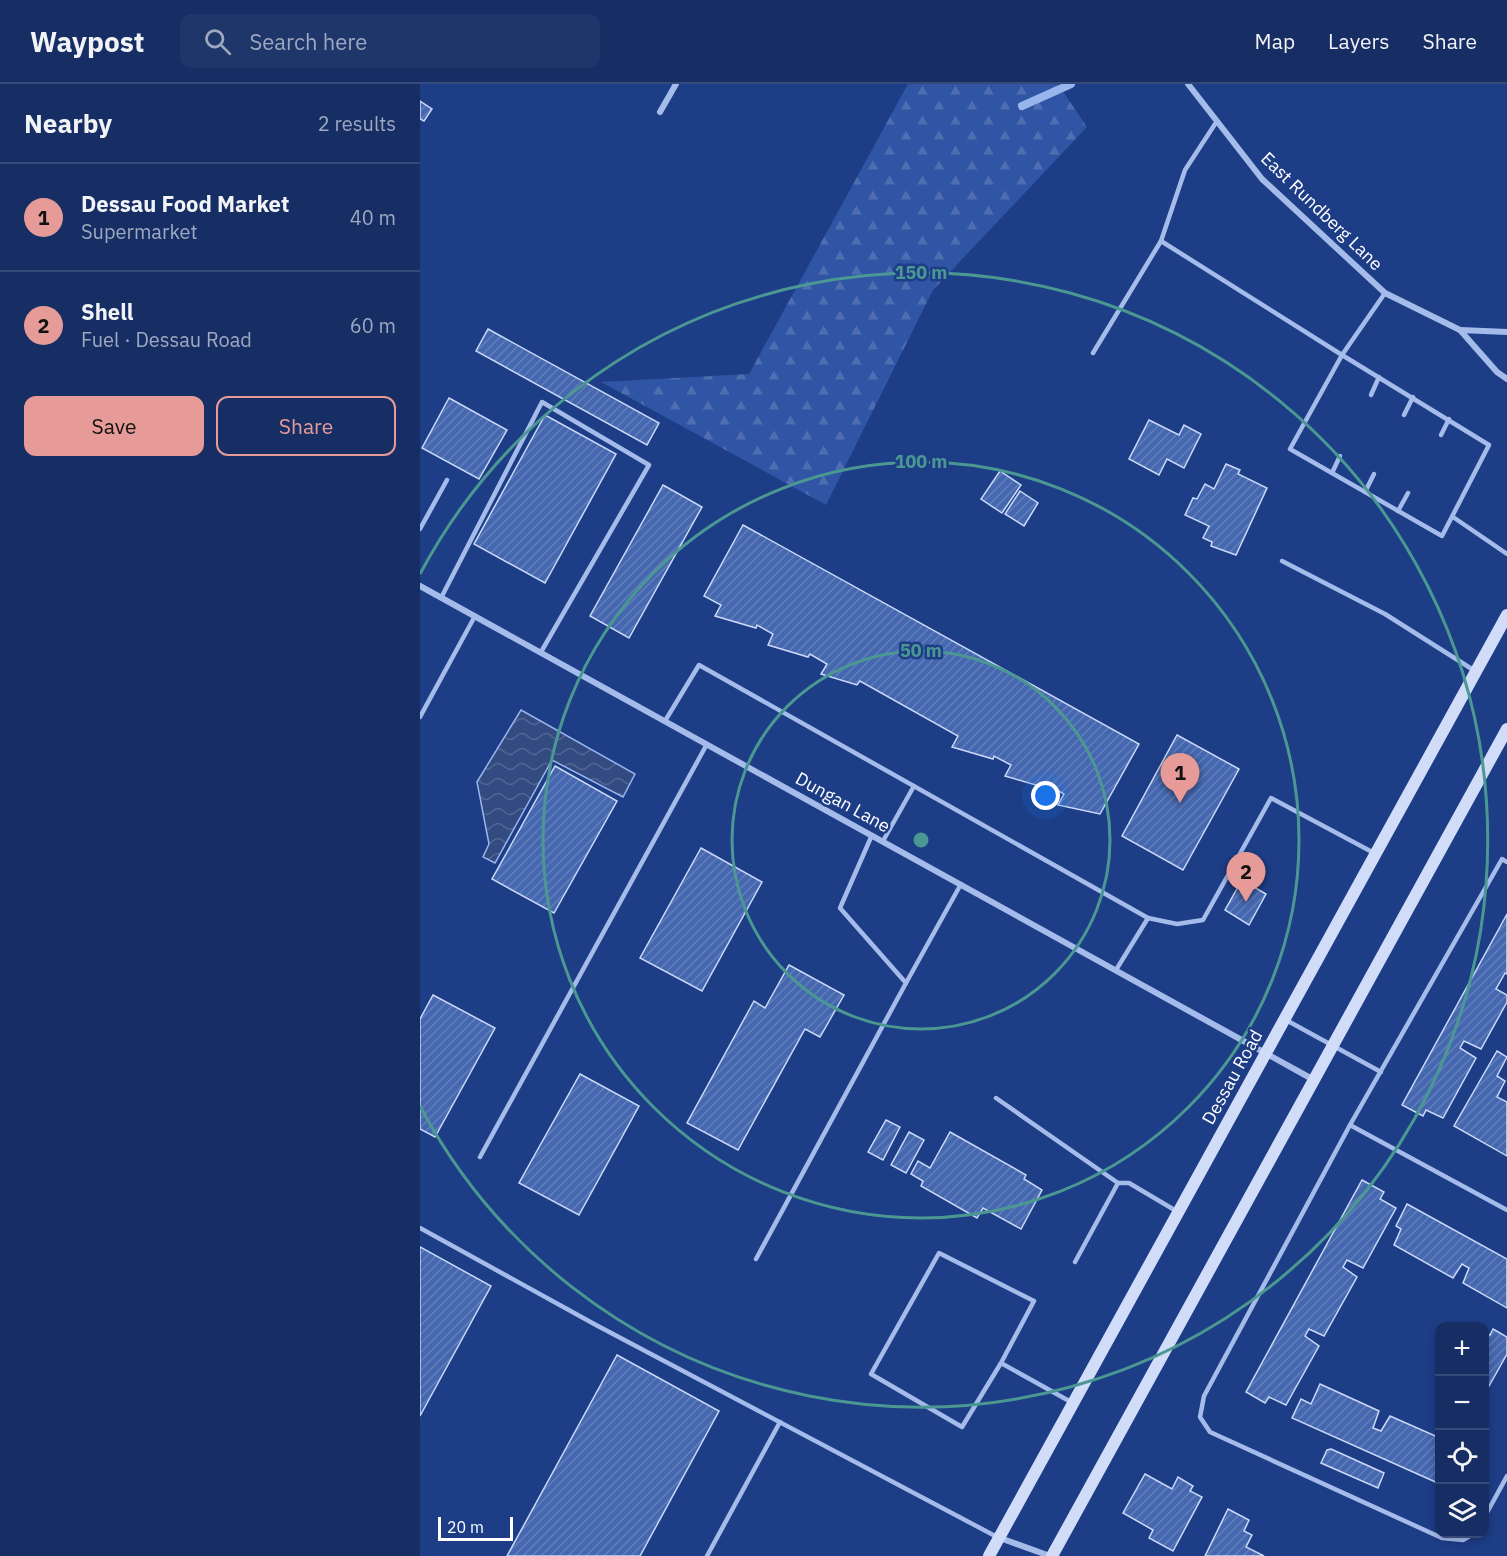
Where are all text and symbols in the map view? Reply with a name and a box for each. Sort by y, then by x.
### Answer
search box [180,14,600,68]
text: Waypost [30,23,144,60]
icon: search [201,25,234,58]
text: Search here [249,27,367,56]
text: Map [1255,27,1295,55]
text: Layers [1328,27,1390,55]
text: Share [1423,27,1477,55]
text: Nearby [24,106,112,140]
text: 2 results [318,110,396,137]
street label: East Rundberg Lane [1256,147,1388,275]
text: Dessau Food Market [81,189,289,218]
text: 1 [38,204,50,231]
text: 40 m [350,204,396,231]
text: Supermarket [81,218,198,245]
text: 150 m [895,261,947,284]
text: Shell [81,297,133,326]
text: 2 [38,312,50,339]
text: 60 m [350,312,396,339]
text: Fuel · Dessau Road [81,326,252,353]
button: Save [24,396,204,456]
button: Share [216,396,396,456]
text: 100 m [895,450,947,473]
text: 50 m [900,639,942,662]
pin: 1 [1160,754,1200,803]
street label: Dungan Lane [792,767,894,838]
your location [1031,781,1060,810]
centre of rings [911,830,931,850]
pin: 2 [1226,852,1266,902]
street label: Dessau Road [1197,1026,1267,1128]
map controls [1435,1322,1489,1538]
button: + [1435,1322,1489,1376]
button: − [1435,1376,1489,1430]
button: locate [1435,1430,1489,1484]
button: layers [1435,1484,1489,1538]
scale bar [438,1514,513,1542]
text: 20 m [447,1517,484,1537]

